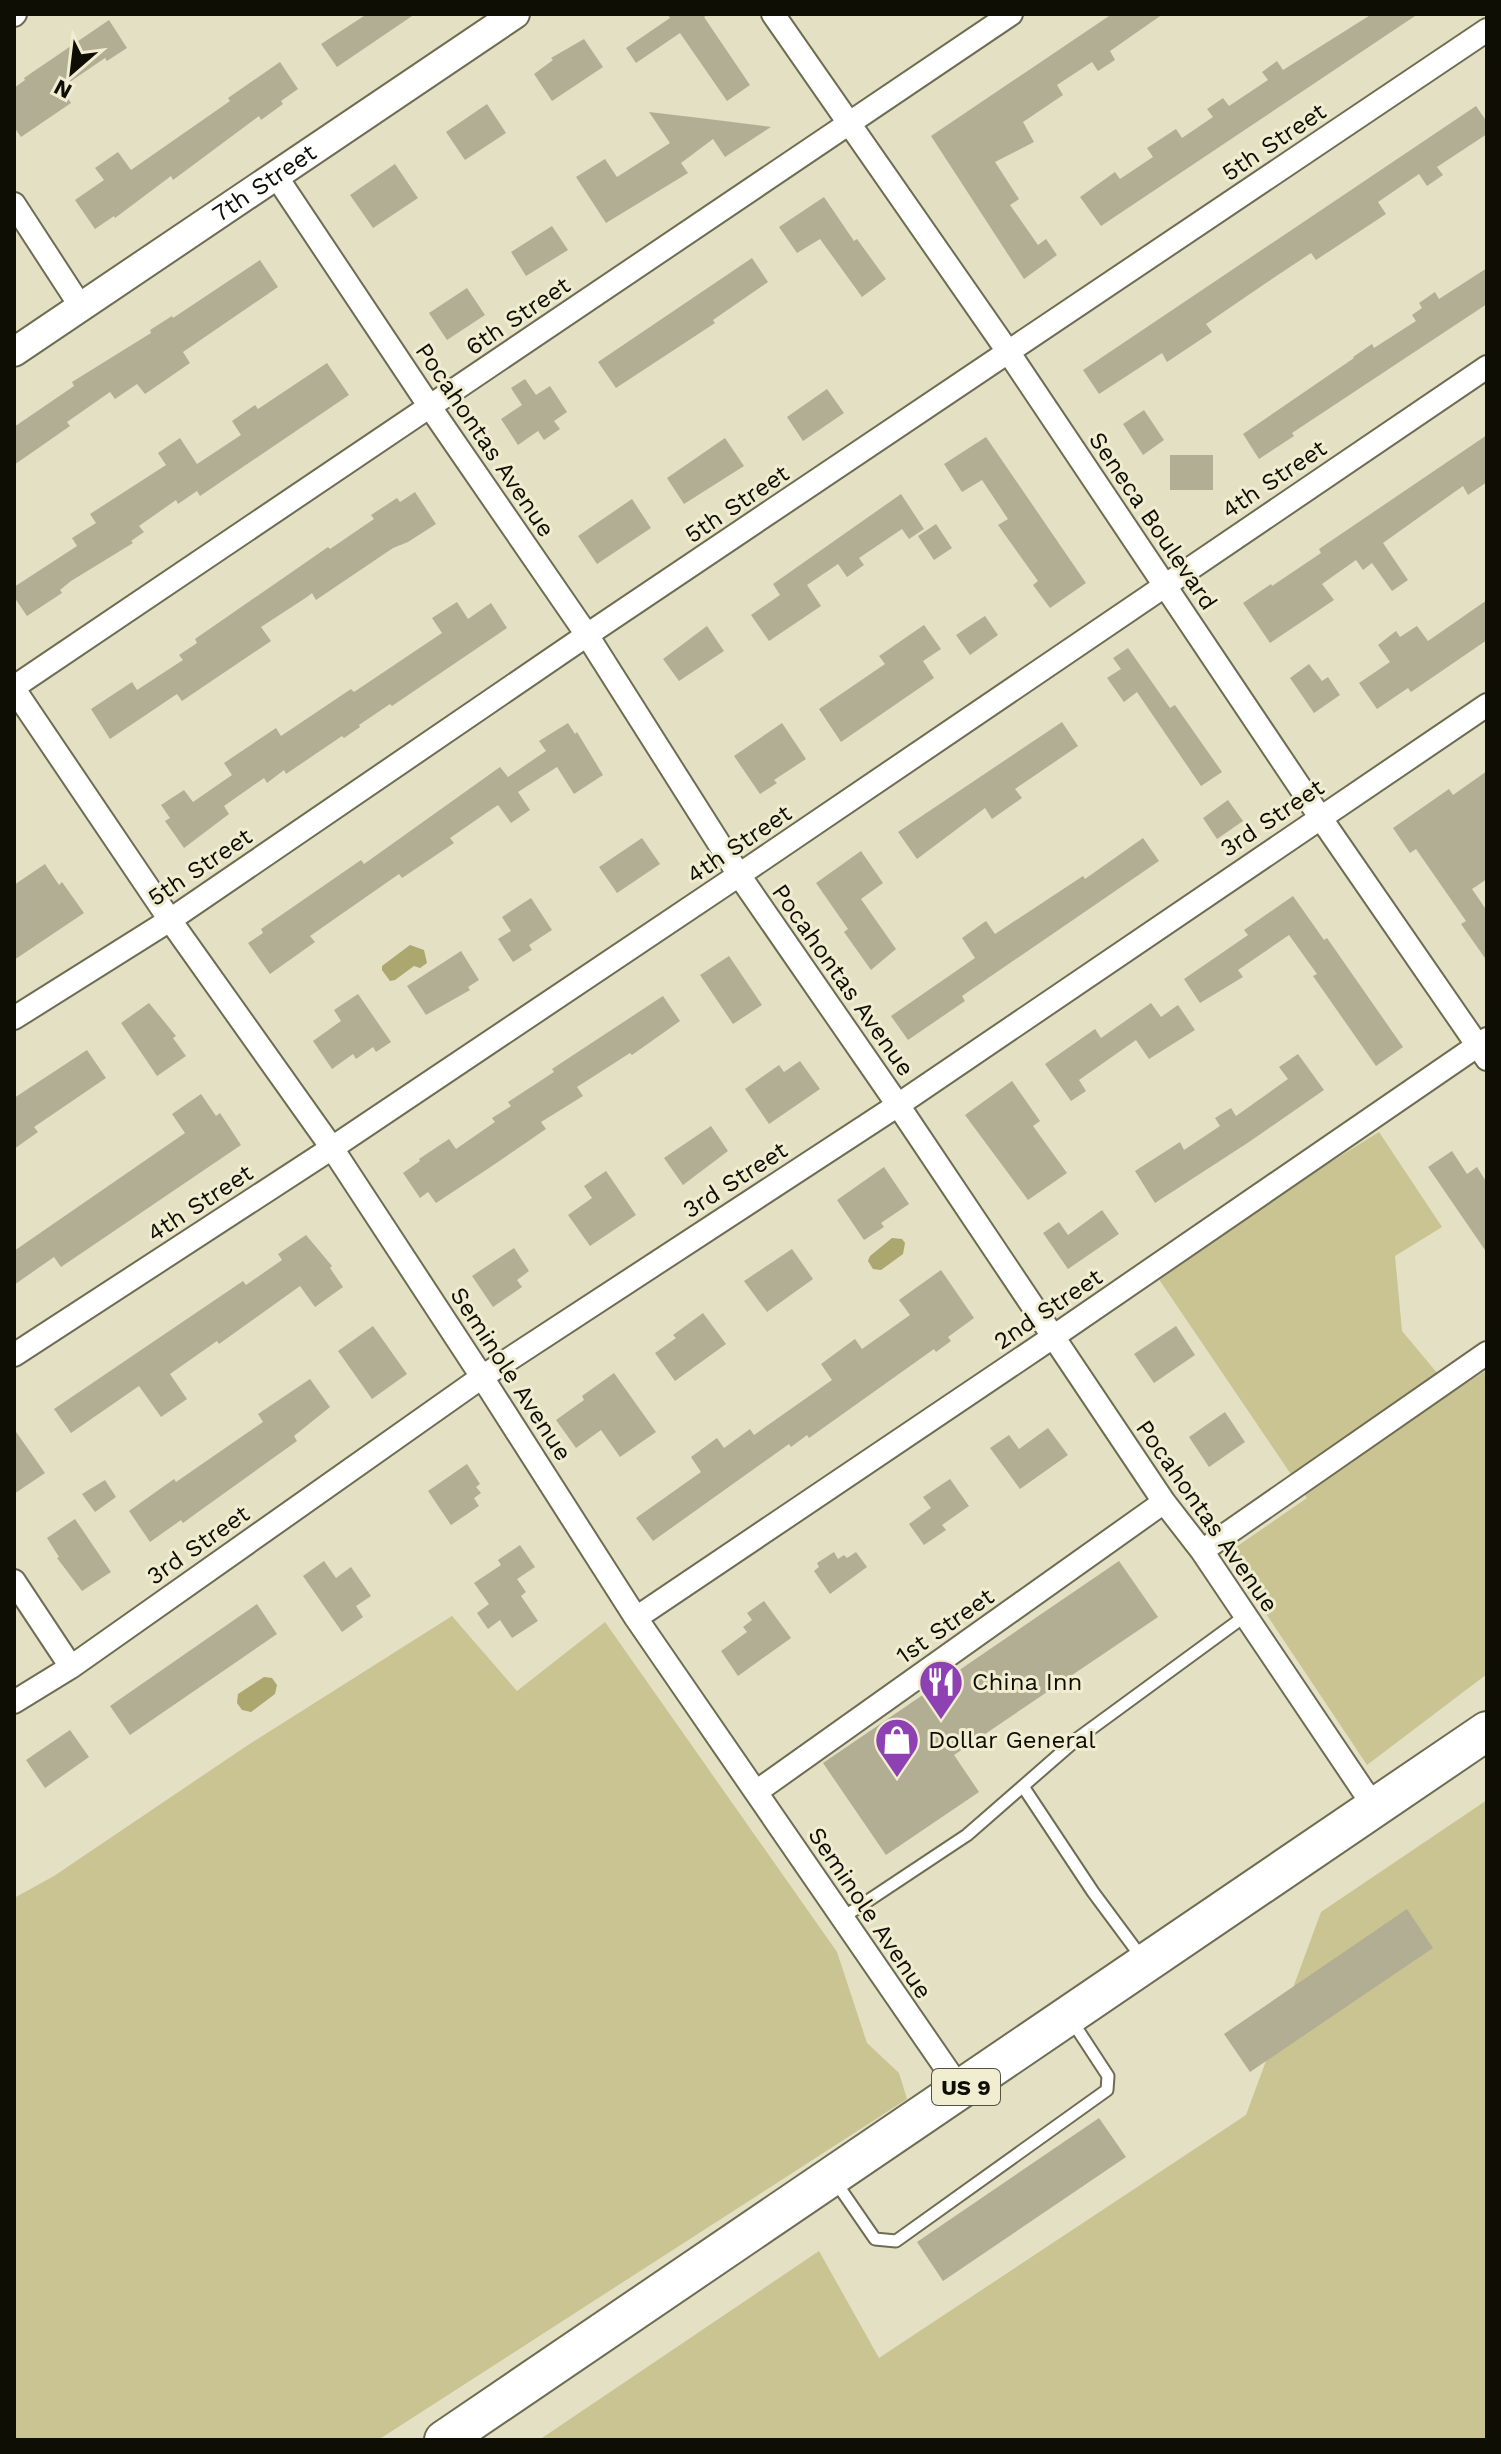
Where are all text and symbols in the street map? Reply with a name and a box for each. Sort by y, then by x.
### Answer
north arrow [32,32,112,112]
text: N [50,74,76,104]
street label: 5th Street [1217,97,1331,187]
street label: 7th Street [207,138,321,228]
street label: 6th Street [460,271,576,361]
street label: Pocahontas Avenue [410,338,560,542]
street label: Seneca Boulevard [1083,427,1223,615]
street label: 4th Street [1216,434,1332,524]
street label: 5th Street [680,459,794,549]
street label: 3rd Street [1215,773,1329,863]
street label: 4th Street [681,799,797,889]
street label: 5th Street [143,822,257,912]
street label: Pocahontas Avenue [766,879,920,1081]
street label: 3rd Street [678,1136,792,1224]
street label: 4th Street [142,1159,258,1247]
street label: 2nd Street [989,1263,1107,1355]
street label: Seminole Avenue [445,1282,577,1466]
street label: Pocahontas Avenue [1130,1415,1284,1617]
street label: 3rd Street [141,1499,255,1591]
street label: 1st Street [891,1582,999,1670]
restaurant icon: China Inn [917,1658,965,1721]
place label: China Inn [972,1668,1082,1696]
shop icon: Dollar General [873,1716,921,1779]
place label: Dollar General [928,1726,1096,1754]
street label: Seminole Avenue [802,1822,938,2004]
road number: US 9 [932,2069,1000,2105]

